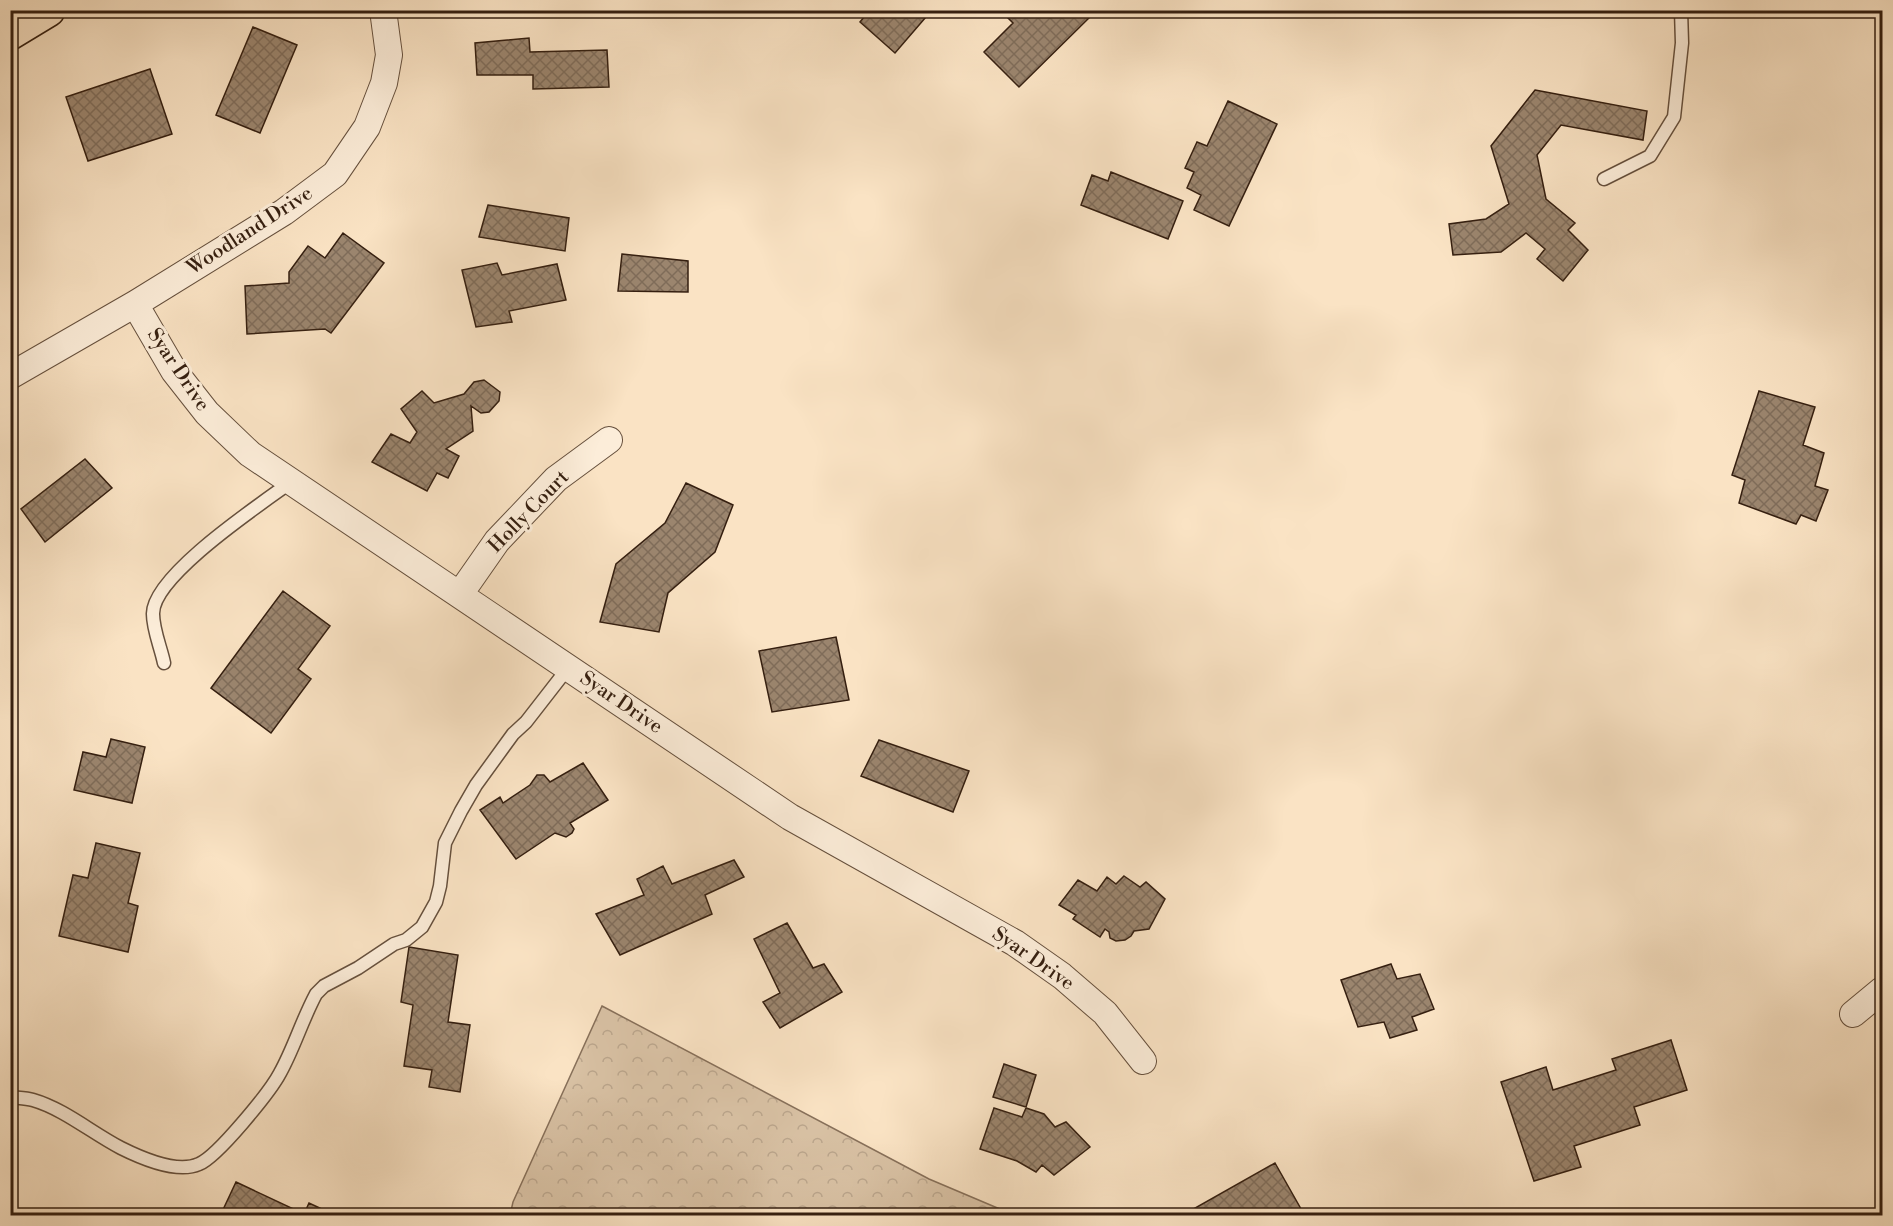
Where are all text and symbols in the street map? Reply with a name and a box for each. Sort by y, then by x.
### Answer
street label: Woodland Drive [182,181,318,282]
street label: Syar Drive [141,324,215,416]
street label: Holly Court [483,465,575,559]
street label: Syar Drive [575,666,667,740]
street label: Syar Drive [987,922,1079,996]

